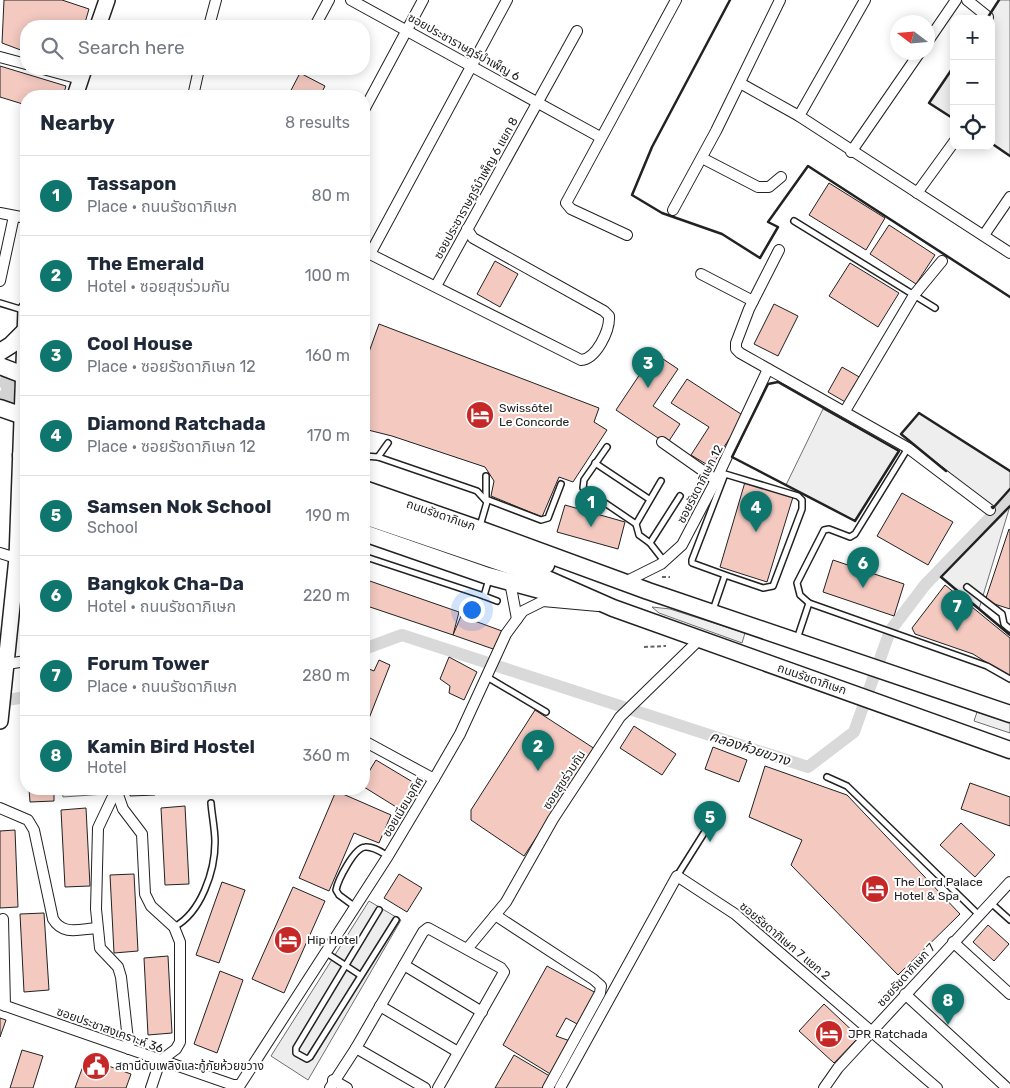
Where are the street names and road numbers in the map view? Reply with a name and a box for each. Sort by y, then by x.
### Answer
street label: ซอยประชาราษฎร์บำเพ็ญ 6 [406,10,522,84]
street label: ซอยประชาราษฎร์บำเพ็ญ 6 แยก 8 [431,115,521,261]
street label: ซอยรัชดาภิเษก 12 [674,442,726,526]
street label: ถนนรัชดาภิเษก [405,497,477,533]
street label: ถนนรัชดาภิเษก [776,661,848,697]
street label: ซอยสุขร่วมกัน [540,748,588,812]
street label: ซอยเนียมอุทิศ [380,774,426,840]
street label: ซอยรัชดาภิเษก 7 แยก 2 [737,899,833,983]
street label: ซอยรัชดาภิเษก 7 [874,941,938,1009]
street label: ซอยประชาสงเคราะห์ 36 [55,1004,165,1056]

